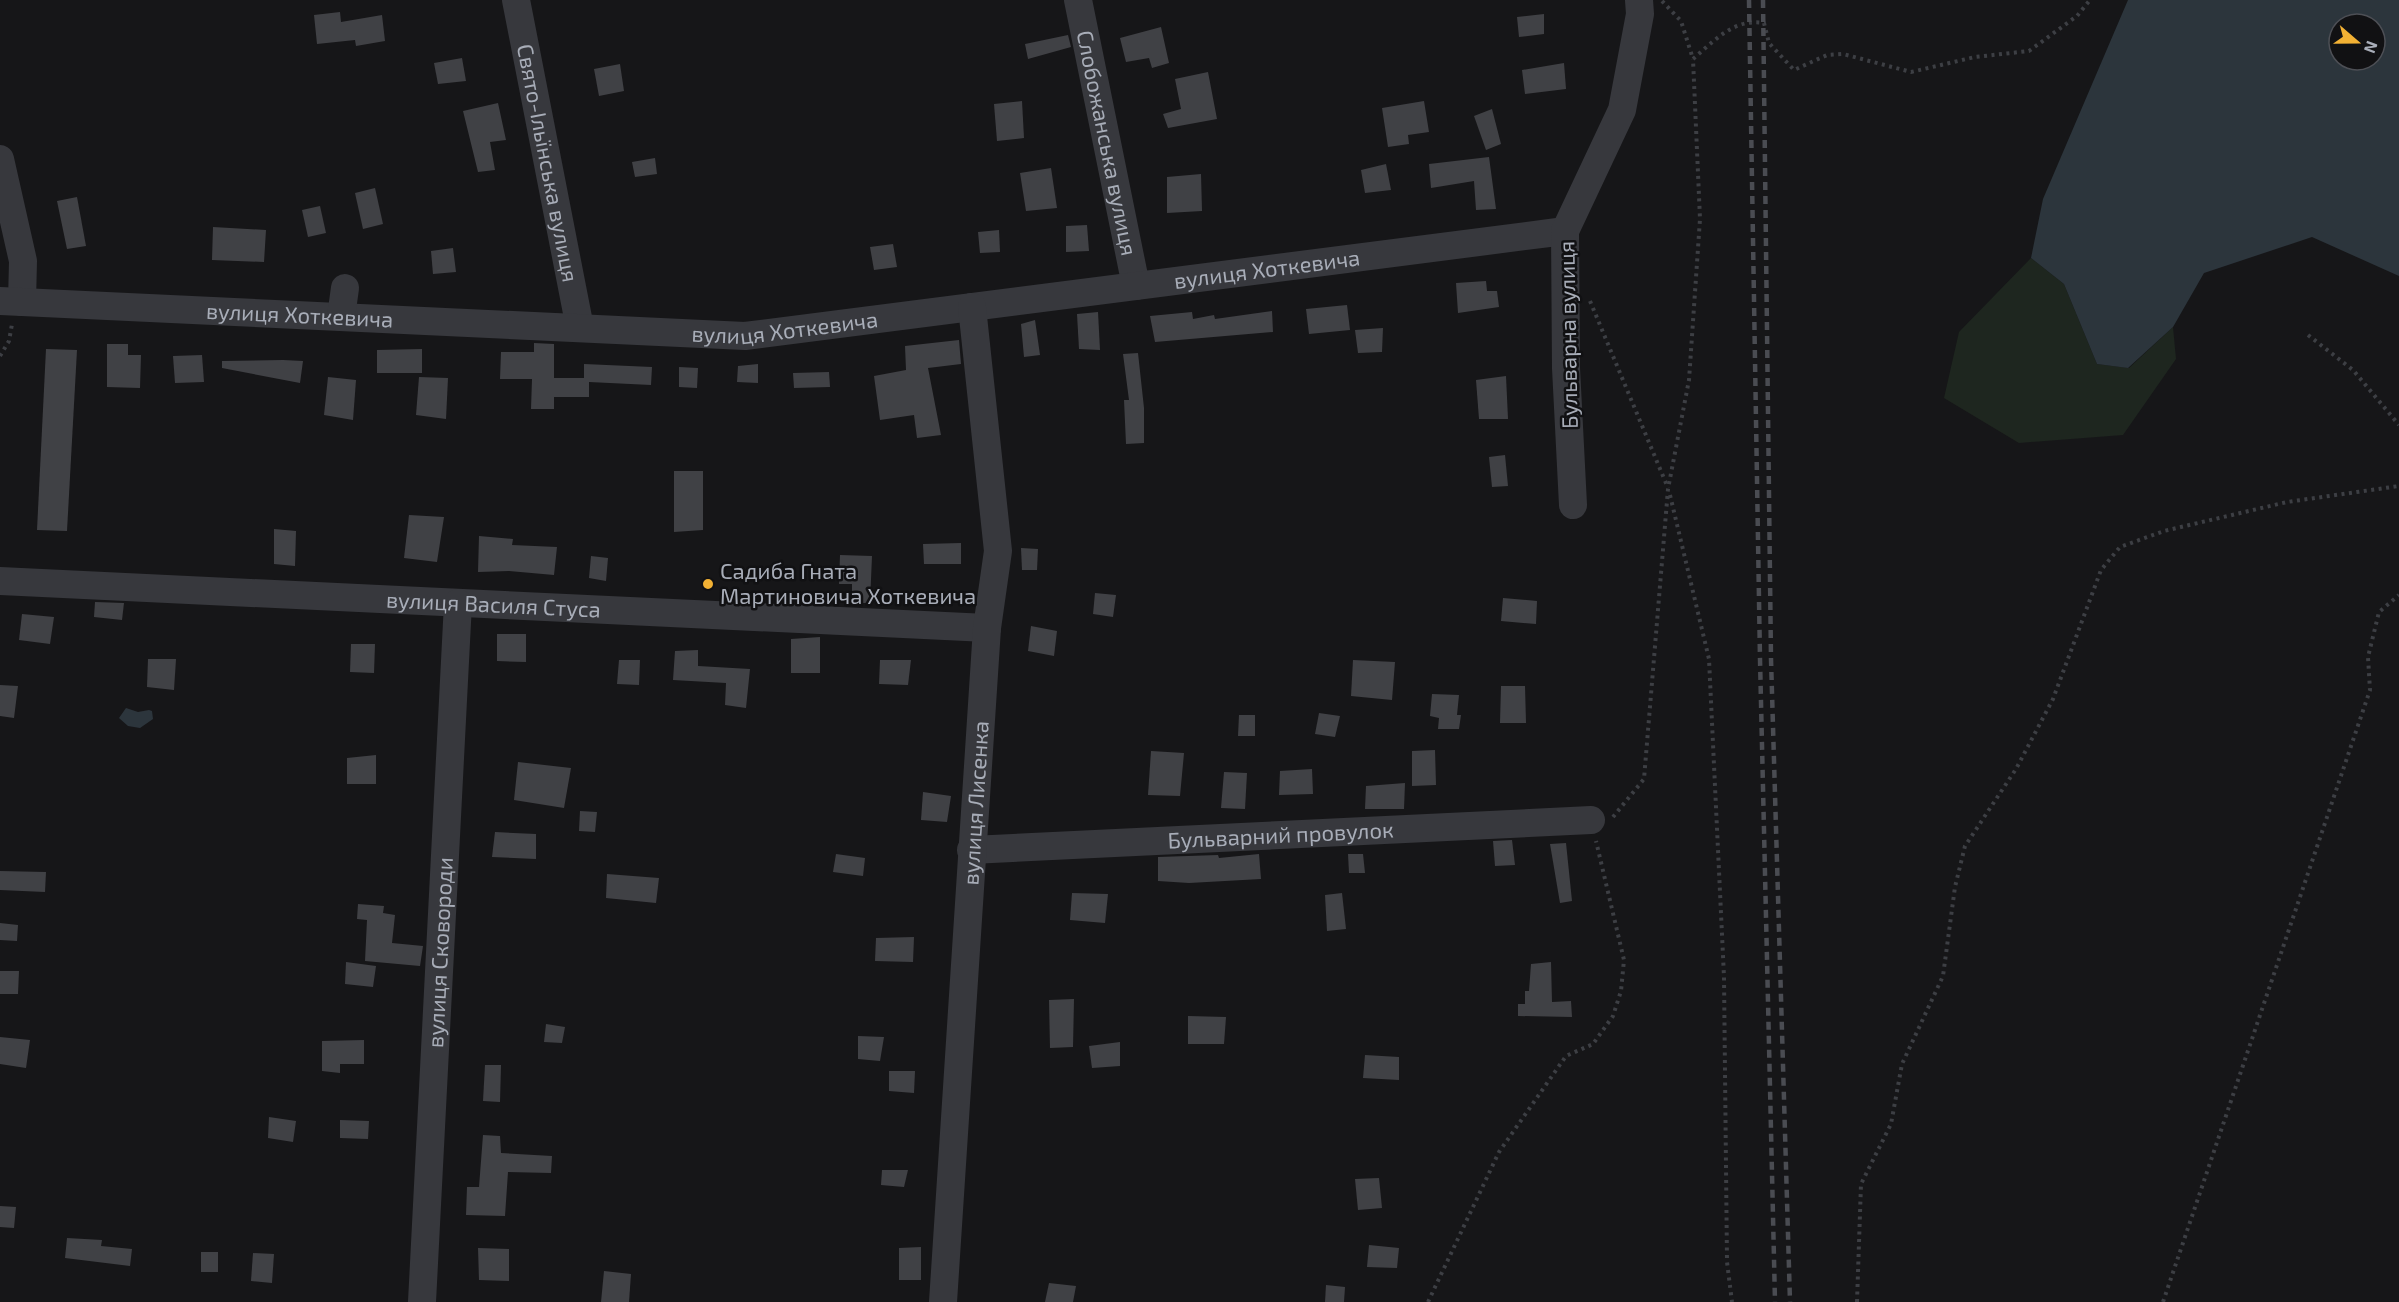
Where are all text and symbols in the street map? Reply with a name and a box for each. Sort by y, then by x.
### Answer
north arrow [2327,12,2387,72]
street label: Слобожанська вулиця [1072,28,1144,258]
text: N [2361,39,2382,56]
street label: Свято-Ільїнська вулиця [513,41,585,284]
street label: Бульварна вулиця [1552,241,1583,429]
street label: вулиця Хоткевича [1172,243,1361,293]
street label: вулиця Хоткевича [206,297,394,331]
street label: вулиця Хоткевича [691,305,879,349]
place label: Садиба Гната Мартиновича Хоткевича [720,557,976,608]
marker: Садиба Гната Мартиновича Хоткевича [701,577,715,591]
street label: вулиця Василя Стуса [386,585,601,622]
street label: вулиця Лисенка [956,720,993,886]
street label: Бульварний провулок [1167,816,1394,853]
street label: вулиця Сковороди [421,856,457,1048]

